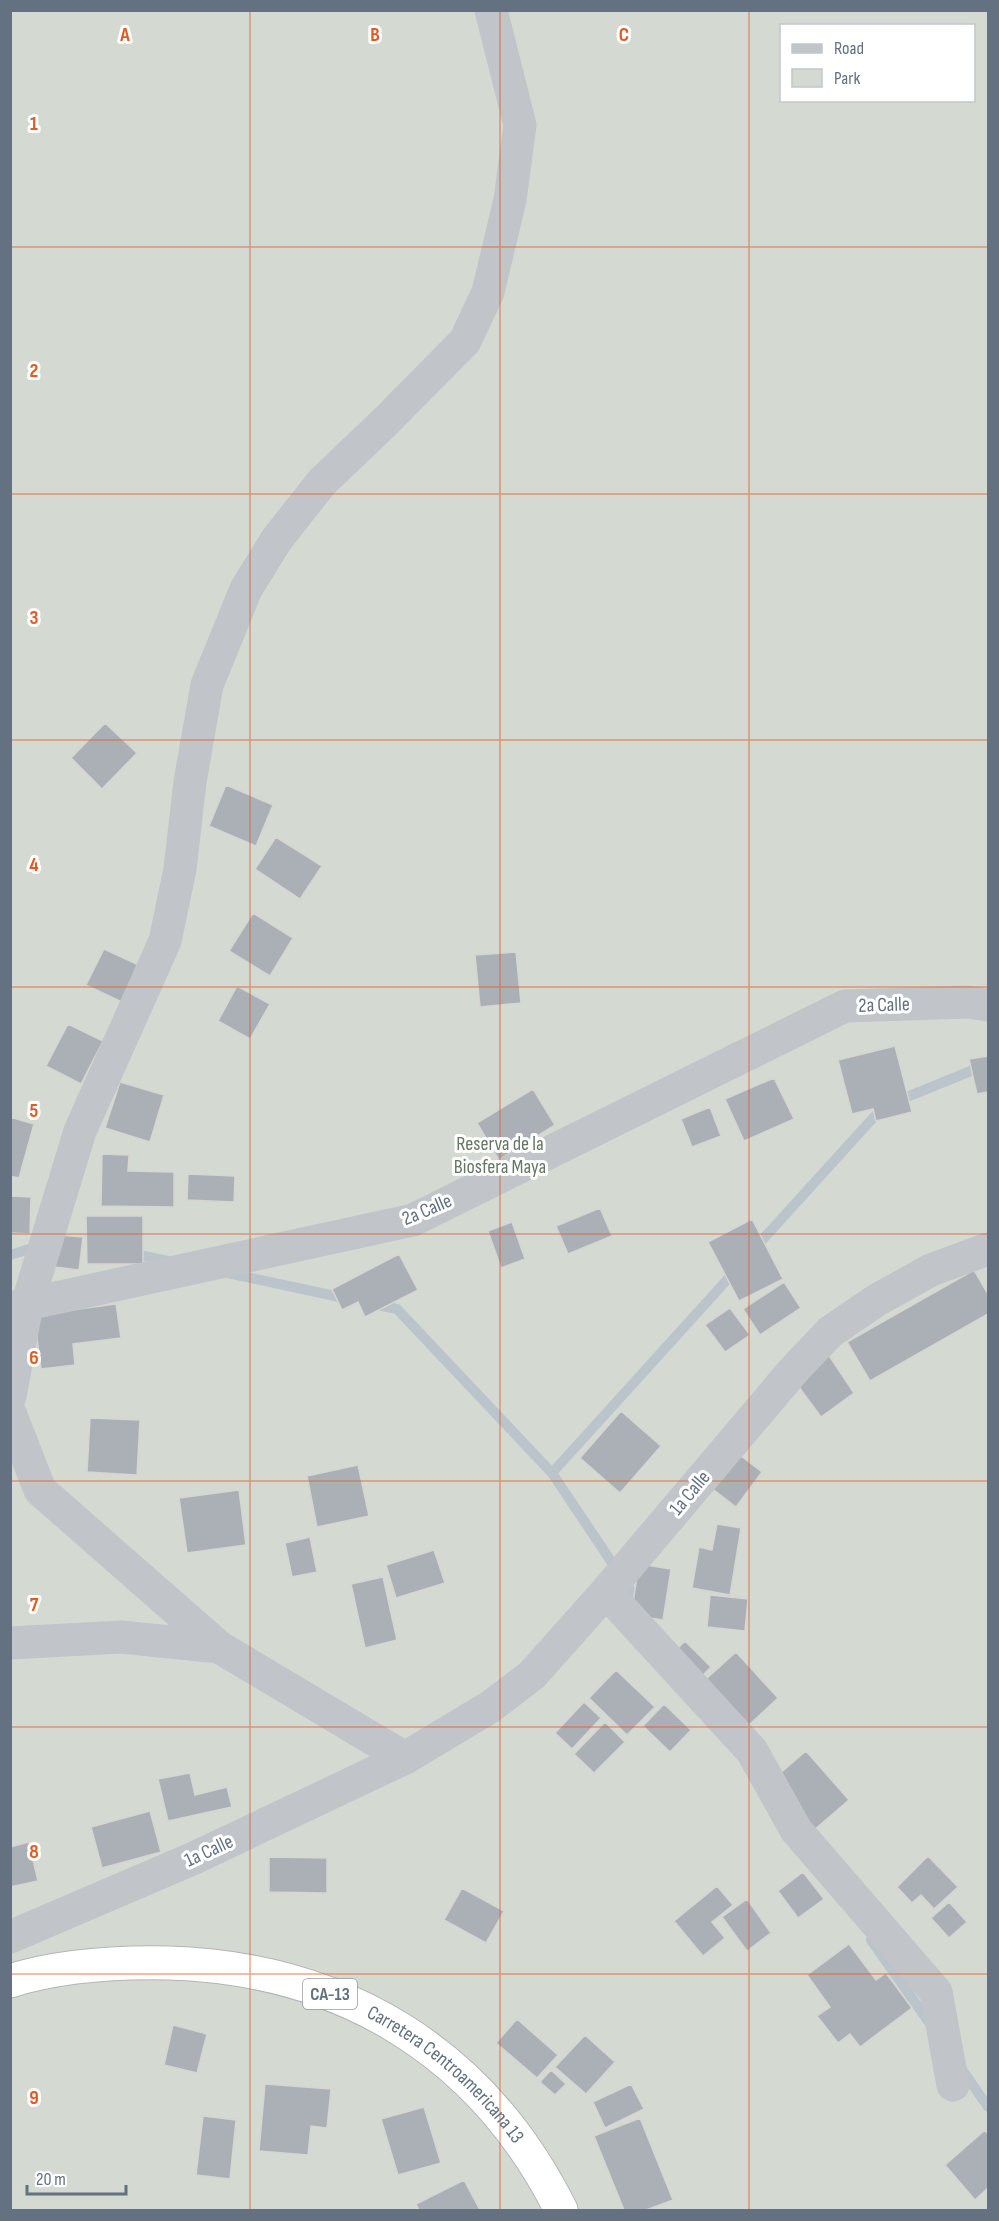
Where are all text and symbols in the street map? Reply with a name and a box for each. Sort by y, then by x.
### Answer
text: A [119,23,130,47]
text: B [370,23,380,47]
text: C [619,23,629,47]
legend [780,24,975,102]
text: Road [834,38,864,59]
text: Park [834,68,860,89]
text: 1 [30,112,38,136]
text: 2 [30,359,38,383]
text: 3 [30,606,39,630]
text: 4 [29,853,39,877]
street label: 2a Calle [858,992,910,1018]
text: 5 [30,1099,39,1123]
park label: Reserva de la Biosfera Maya [454,1132,546,1179]
street label: 2a Calle [399,1189,455,1231]
text: 6 [29,1346,39,1370]
street label: 1a Calle [665,1466,715,1520]
text: 7 [30,1593,39,1617]
street label: 1a Calle [181,1829,237,1873]
text: 8 [29,1840,39,1864]
road number: CA-13 [303,1979,357,2009]
street label: Carretera Centroamericana 13 [363,2000,529,2148]
text: 9 [29,2086,39,2110]
scale bar [27,2158,126,2196]
text: 20 m [36,2169,66,2190]

